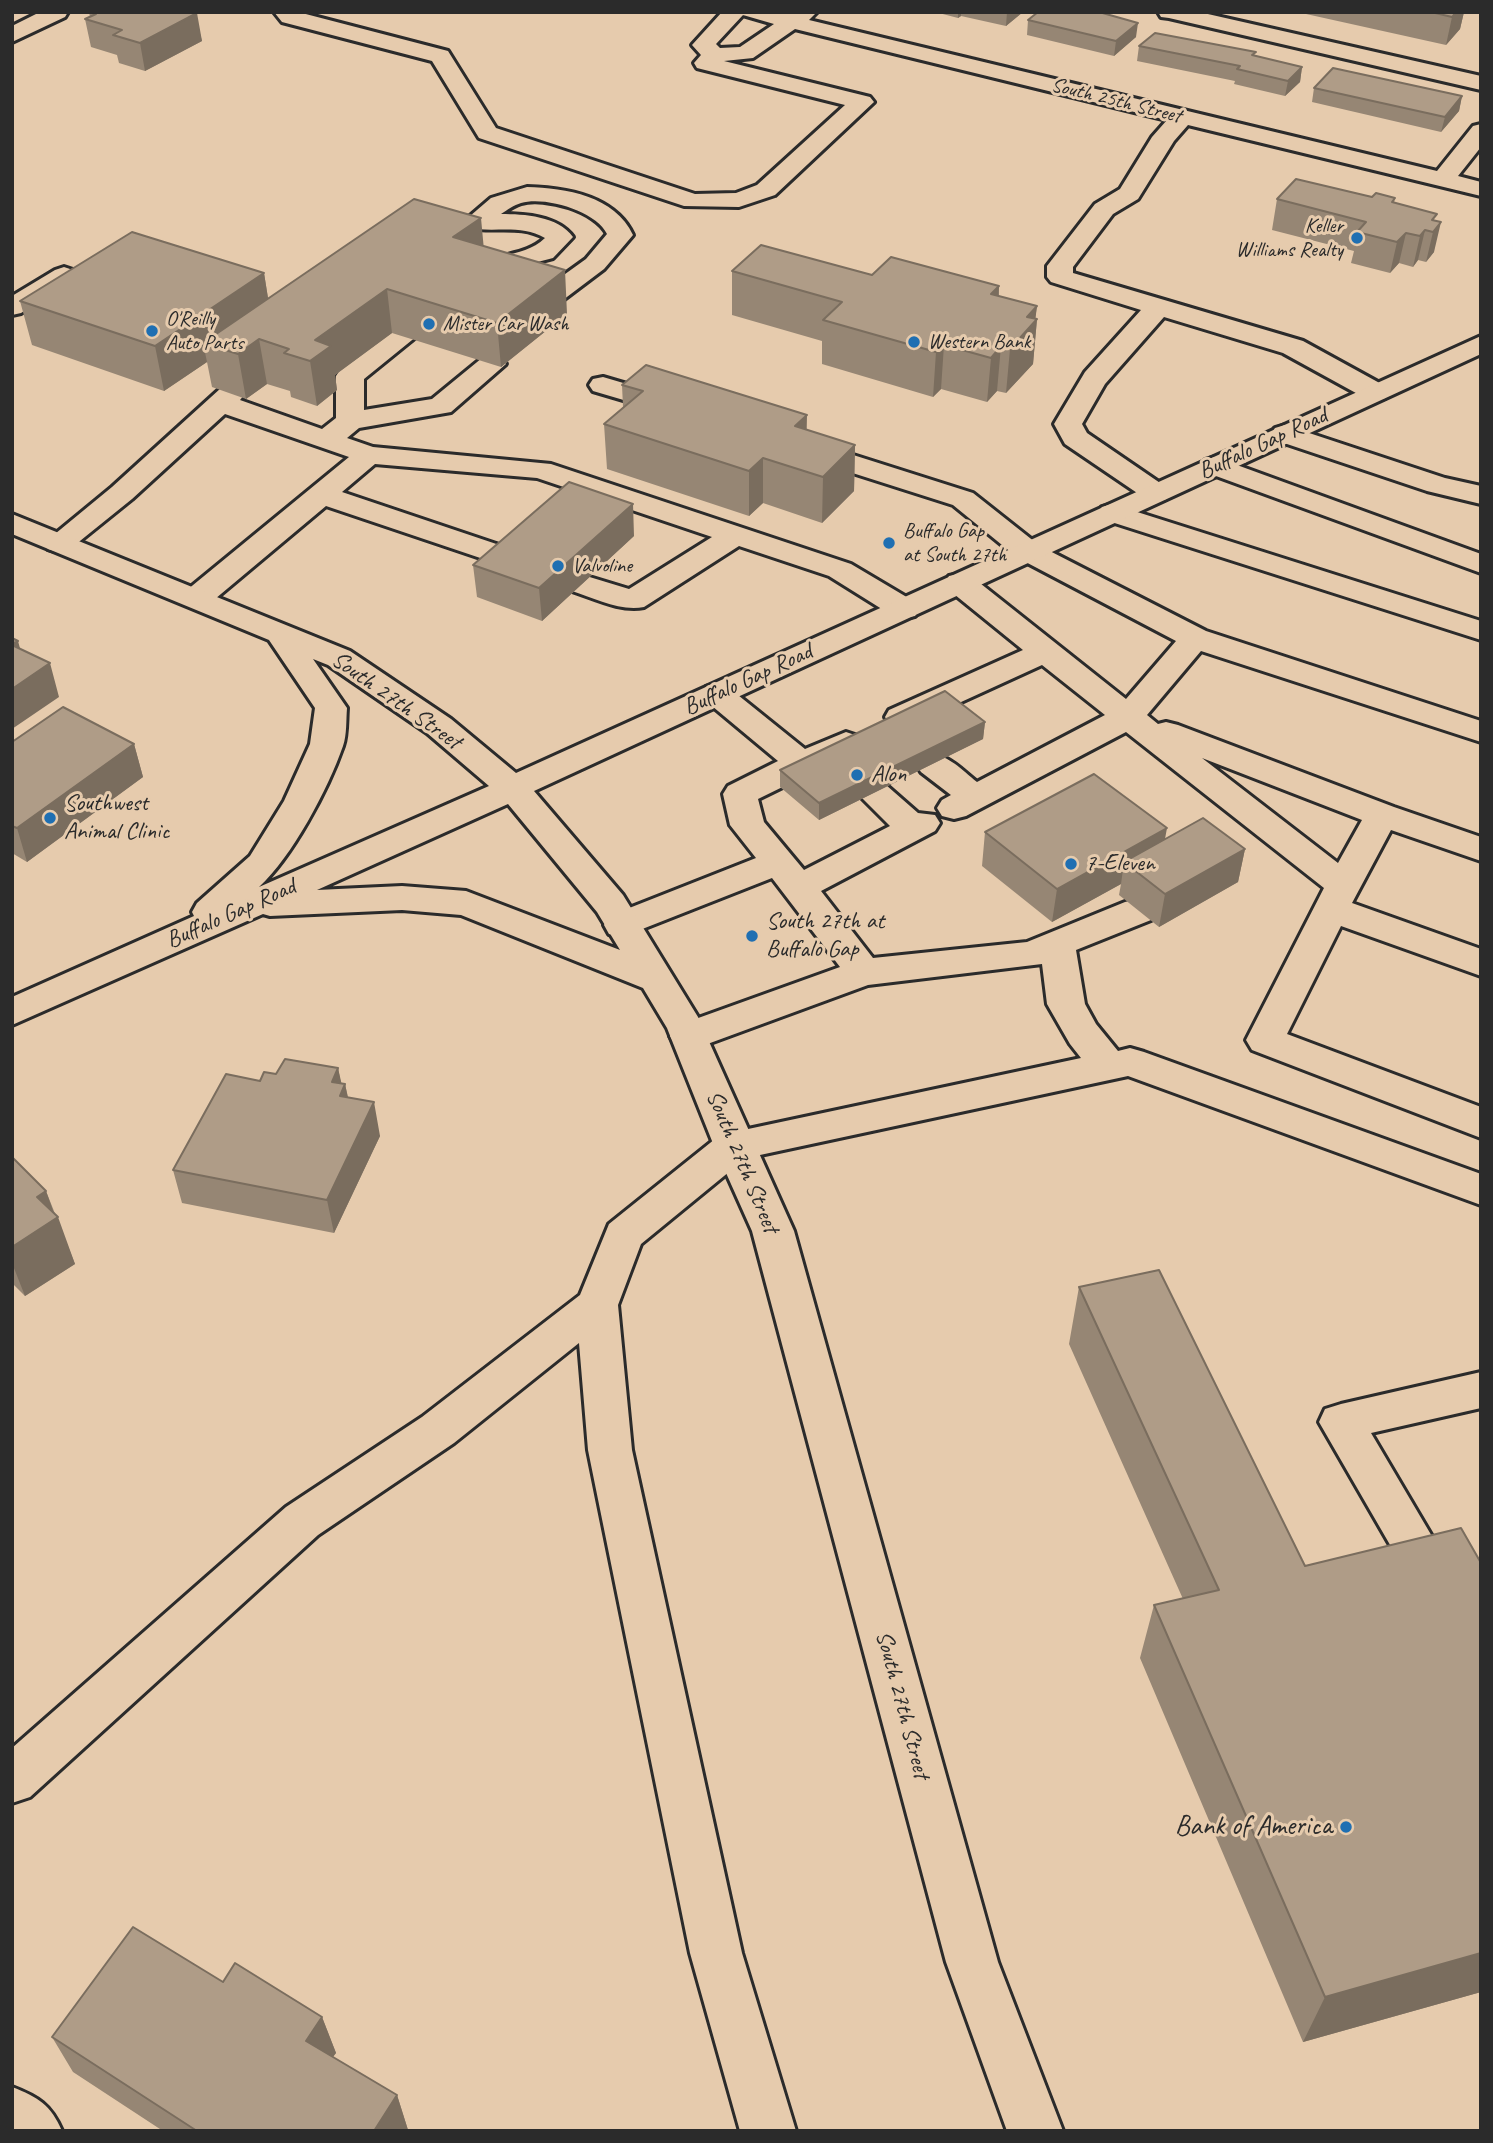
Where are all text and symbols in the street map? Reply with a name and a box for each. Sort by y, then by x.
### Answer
street label: South 25th Street [1048,73,1184,129]
place label: Keller Williams Realty [1236,213,1343,263]
marker: Keller Williams Realty [1349,230,1365,246]
place label: O'Reilly Auto Parts [166,306,243,356]
place label: Mister Car Wash [443,311,569,337]
marker: Mister Car Wash [421,316,437,332]
marker: O'Reilly Auto Parts [144,323,160,339]
place label: Western Bank [928,329,1030,355]
marker: Western Bank [906,334,922,350]
street label: Buffalo Gap Road [1194,402,1332,486]
place label: Buffalo Gap at South 27th [903,518,1006,568]
marker: Buffalo Gap at South 27th [881,535,897,551]
place label: Valvoline [572,553,632,579]
marker: Valvoline [550,558,566,574]
street label: Buffalo Gap Road [679,638,817,722]
street label: South 27th Street [326,646,466,756]
place label: Alon [871,761,906,789]
marker: Alon [849,767,865,783]
place label: Southwest Animal Clinic [64,790,170,846]
marker: Southwest Animal Clinic [42,810,58,826]
place label: 7-Eleven [1085,850,1155,878]
marker: 7-Eleven [1063,856,1079,872]
street label: Buffalo Gap Road [162,873,300,955]
place label: South 27th at Buffalo Gap [766,908,884,964]
marker: South 27th at Buffalo Gap [744,928,760,944]
street label: South 27th Street [699,1086,785,1238]
street label: South 27th Street [868,1628,936,1782]
place label: Bank of America [1175,1810,1332,1844]
marker: Bank of America [1338,1819,1354,1835]

